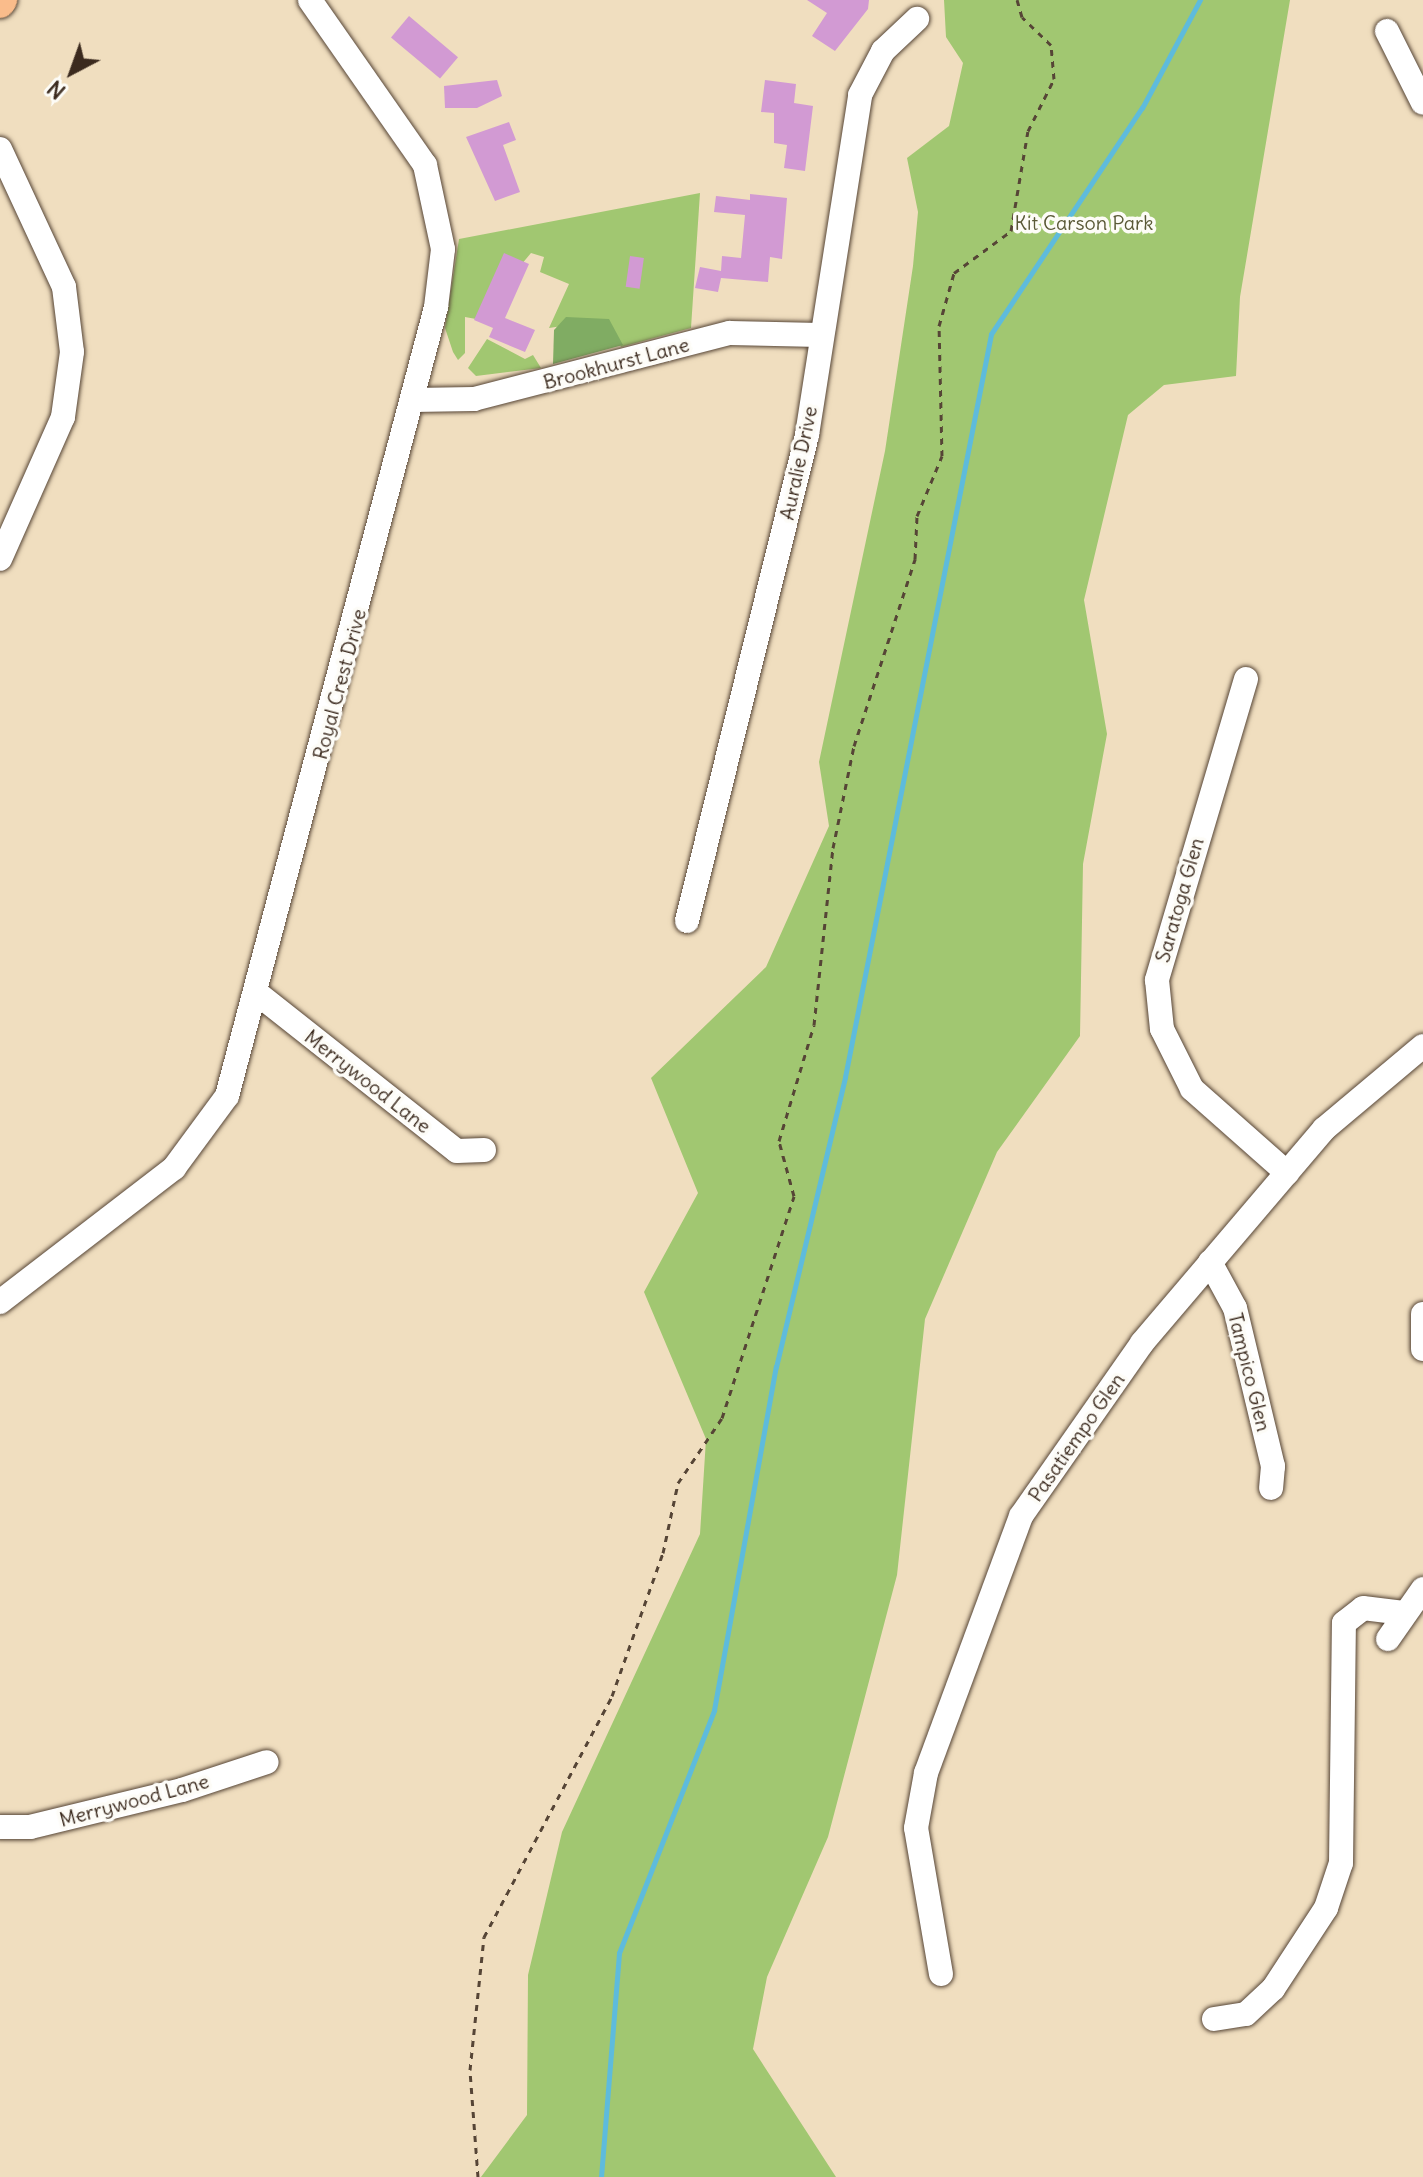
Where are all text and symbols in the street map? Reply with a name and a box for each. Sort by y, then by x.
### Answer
north arrow [32,32,112,112]
text: N [41,75,71,106]
park label: Kit Carson Park [1015,210,1153,234]
street label: Brookhurst Lane [540,332,692,394]
street label: Auralie Drive [774,404,822,522]
street label: Royal Crest Drive [307,606,371,762]
street label: Saratoga Glen [1150,835,1208,965]
street label: Merrywood Lane [300,1024,436,1138]
street label: Tampico Glen [1224,1310,1276,1434]
street label: Pasatiempo Glen [1023,1368,1129,1506]
street label: Merrywood Lane [57,1769,211,1831]

